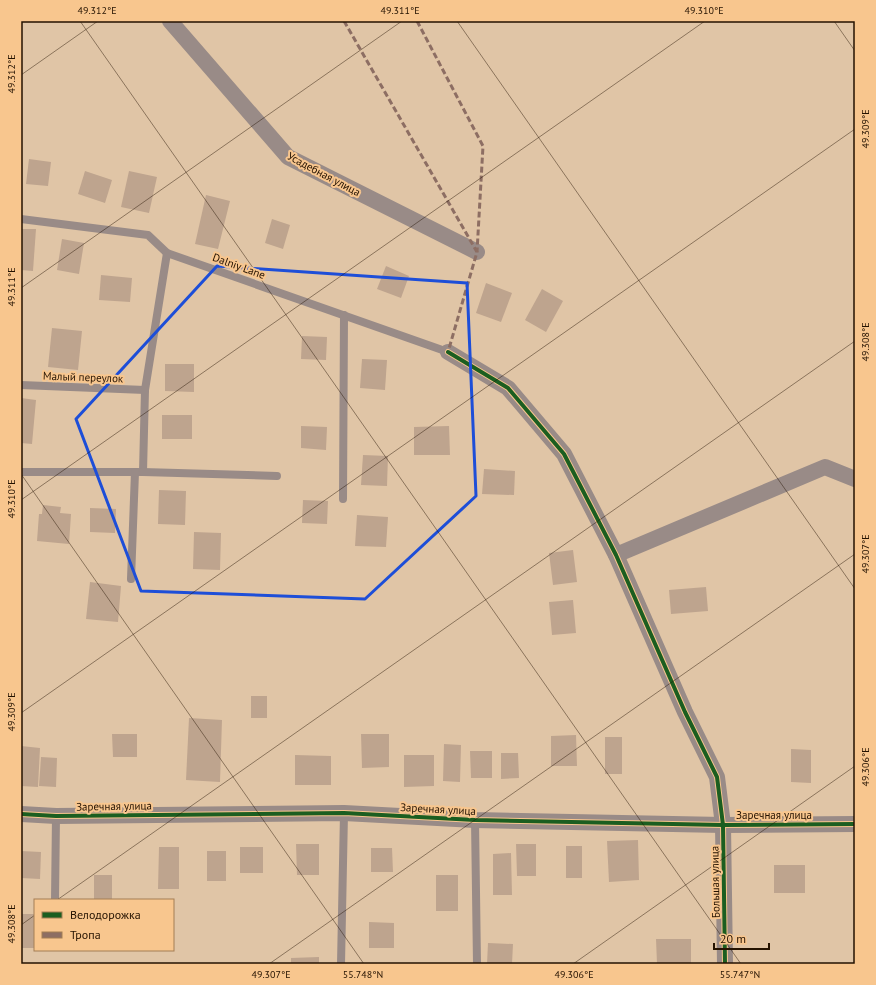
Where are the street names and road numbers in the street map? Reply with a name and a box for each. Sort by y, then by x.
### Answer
street label: Усадебная улица [285,149,363,199]
street label: Dalniy Lane [211,250,268,282]
street label: Малый переулок [43,369,124,385]
street label: Заречная улица [76,798,152,814]
street label: Заречная улица [400,800,476,818]
street label: Заречная улица [736,808,812,822]
street label: Большая улица [707,846,723,918]

